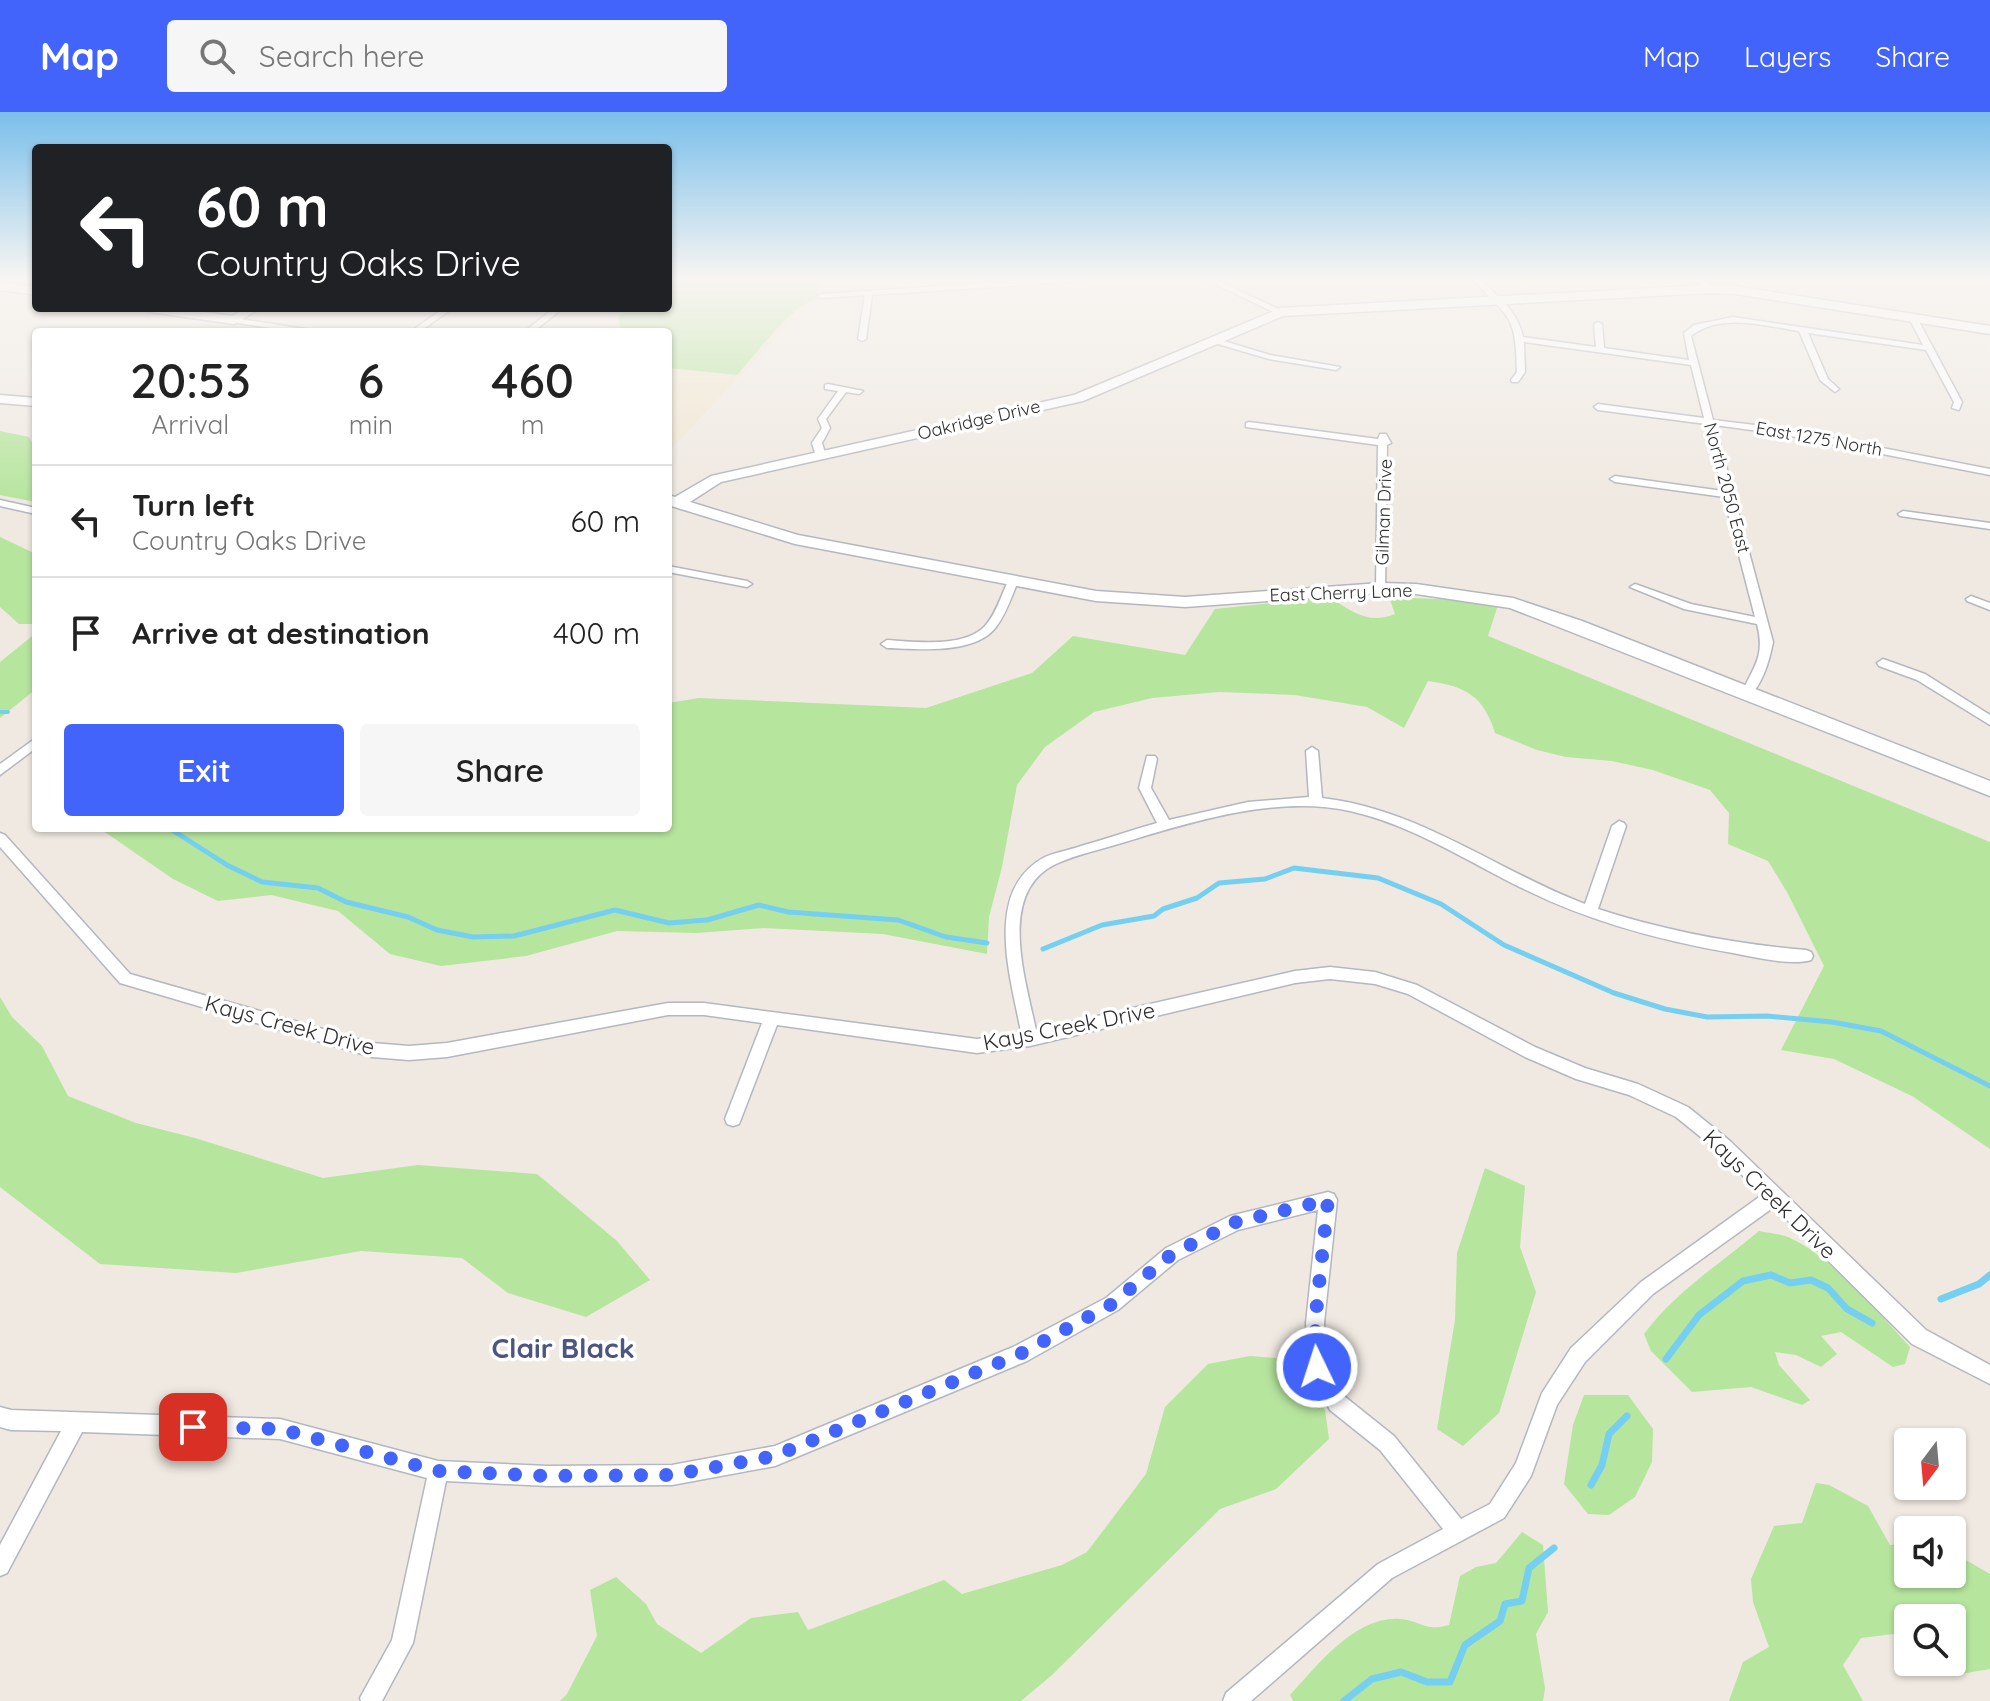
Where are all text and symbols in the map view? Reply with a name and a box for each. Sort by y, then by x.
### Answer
search box [167,20,727,92]
text: Map [40,32,119,80]
icon: search [195,34,239,78]
text: Search here [259,37,424,75]
text: Map [1643,39,1700,74]
text: Layers [1744,39,1831,74]
text: Share [1875,39,1950,74]
text: 60 m [196,171,329,241]
icon: left [64,176,168,280]
text: Country Oaks Drive [196,240,521,285]
text: 20:53 [130,350,251,410]
text: 6 [358,350,384,410]
text: 460 [491,350,574,410]
street label: Oakridge Drive [915,394,1043,445]
text: Arrival [151,408,229,441]
text: min [349,408,393,441]
text: m [521,408,544,441]
street label: East 1275 North [1754,416,1884,461]
street label: North 2050 East [1699,420,1756,556]
street label: Gilman Drive [1370,458,1397,566]
text: Turn left [132,486,255,524]
icon: left [64,499,108,543]
text: 60 m [570,502,640,540]
text: Country Oaks Drive [132,524,367,557]
street label: East Cherry Lane [1269,579,1413,606]
icon: arrive [64,611,108,655]
text: Arrive at destination [132,614,430,652]
text: 400 m [553,614,640,652]
button: Exit [64,724,344,816]
button: Share [360,724,640,816]
street label: Kays Creek Drive [202,989,378,1061]
street label: Kays Creek Drive [981,996,1157,1056]
street label: Kays Creek Drive [1697,1123,1843,1265]
position arrow [1275,1325,1359,1409]
district label: Clair Black [491,1330,635,1365]
pin [159,1393,227,1461]
icon: arrive [171,1405,215,1449]
north arrow [1894,1428,1966,1500]
map controls [1894,1428,1966,1676]
button: sound [1894,1516,1966,1588]
button: search [1894,1604,1966,1676]

